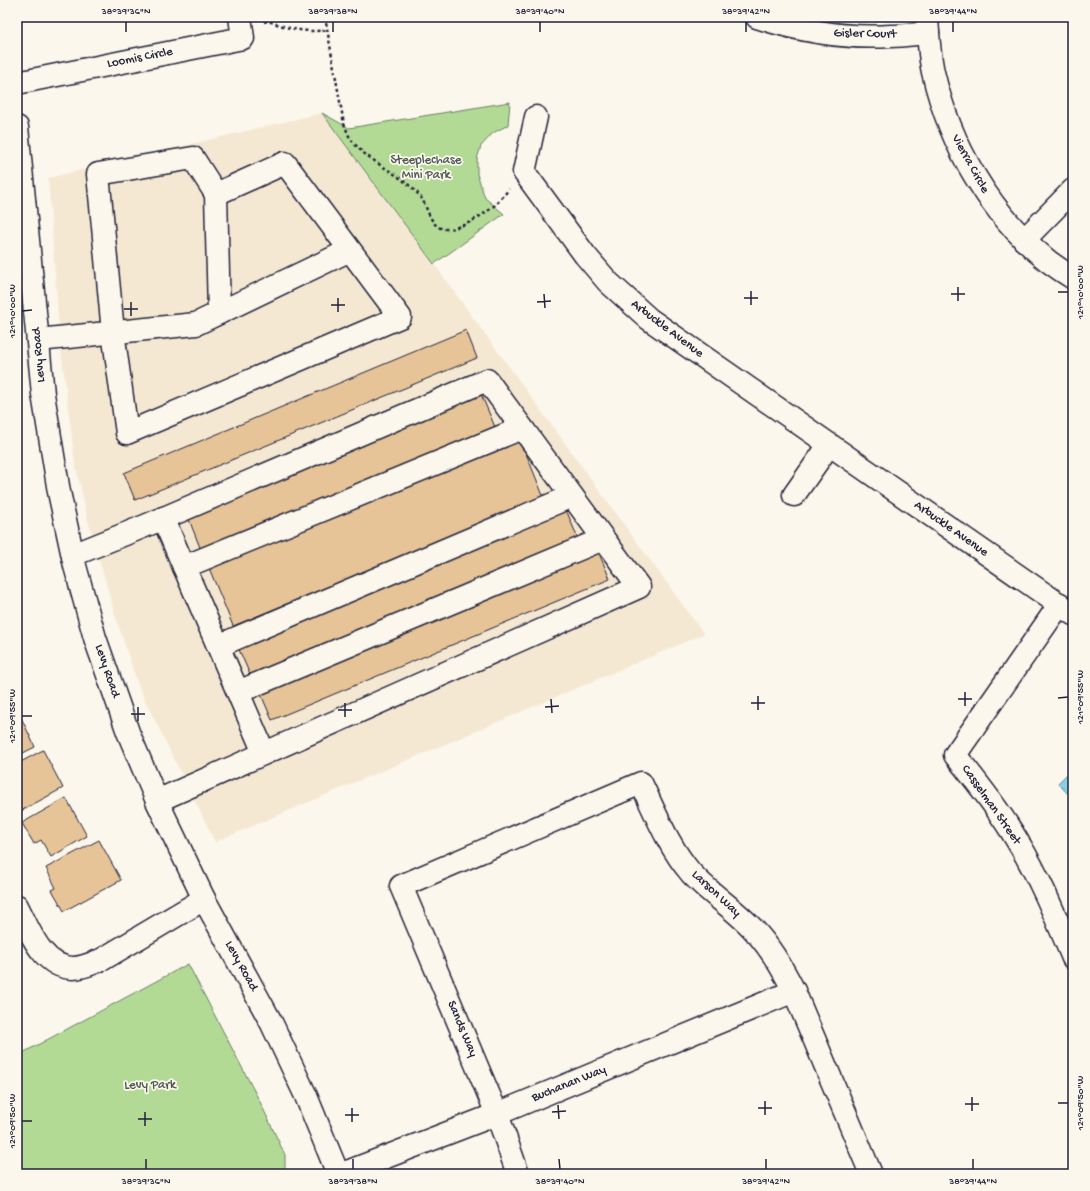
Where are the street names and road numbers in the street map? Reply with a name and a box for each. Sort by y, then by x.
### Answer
street label: Gisler Court [833,26,898,42]
street label: Loomis Circle [106,44,174,72]
street label: Vierra Circle [947,131,992,196]
street label: Arbuckle Avenue [628,297,707,361]
street label: Levy Road [29,326,49,383]
street label: Arbuckle Avenue [911,498,991,560]
street label: Levy Road [91,643,124,701]
street label: Casselman Street [958,762,1025,849]
street label: Larson Way [688,867,744,921]
street label: Levy Road [221,938,262,995]
street label: Sands Way [443,999,481,1060]
street label: Buchanan Way [529,1062,609,1106]

